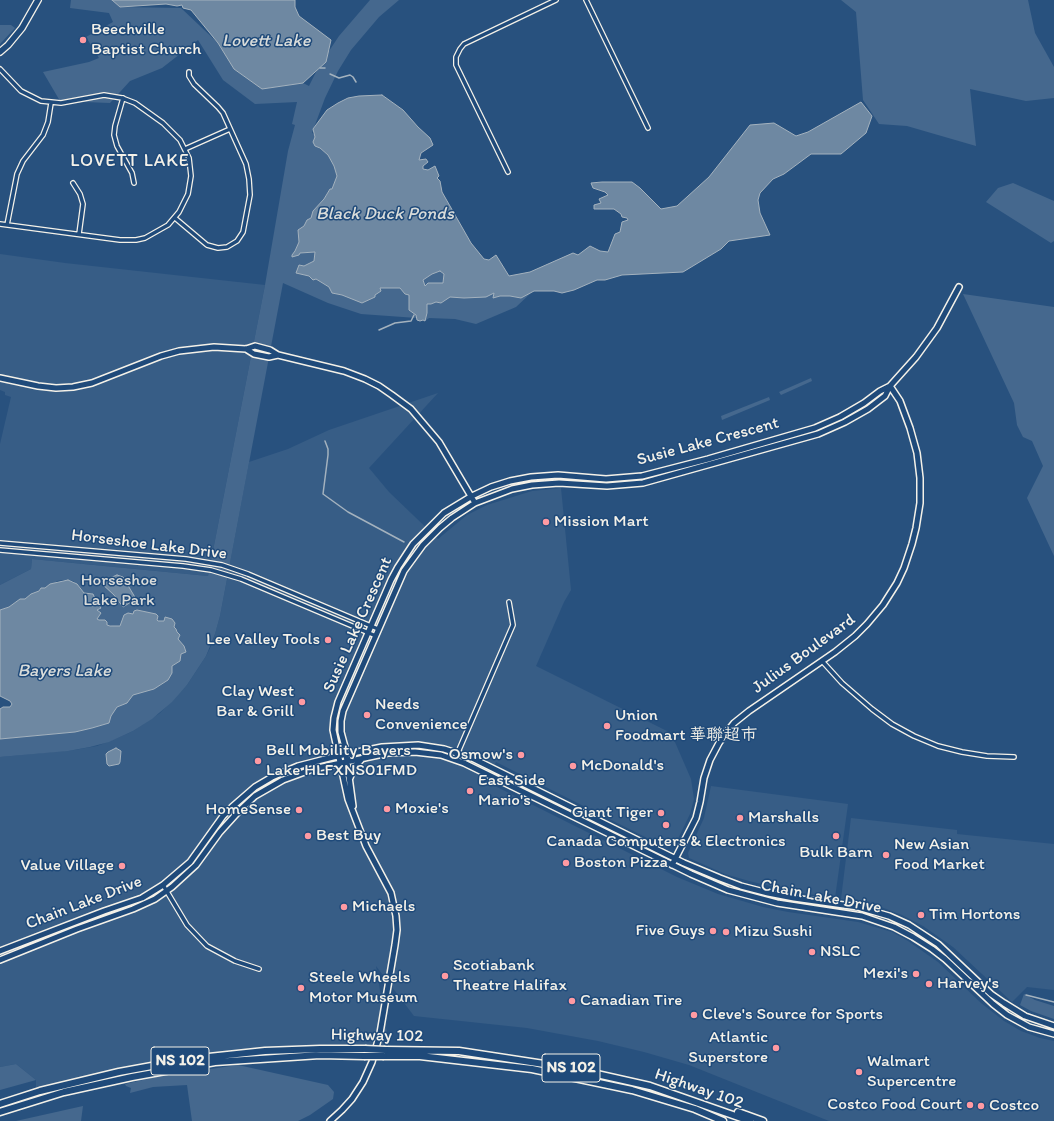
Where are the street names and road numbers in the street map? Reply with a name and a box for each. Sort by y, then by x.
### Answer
street label: Susie Lake Crescent [635,413,781,471]
street label: Horseshoe Lake Drive [70,525,228,565]
street label: Susie Lake Crescent [319,554,397,696]
street label: Julius Boulevard [748,610,860,698]
street label: Chain Lake Drive [23,872,145,934]
street label: Chain Lake Drive [759,875,883,919]
street label: Highway 102 [331,1025,423,1047]
road number: NS 102 [151,1047,209,1075]
road number: NS 102 [542,1054,600,1082]
street label: Highway 102 [652,1064,746,1114]

